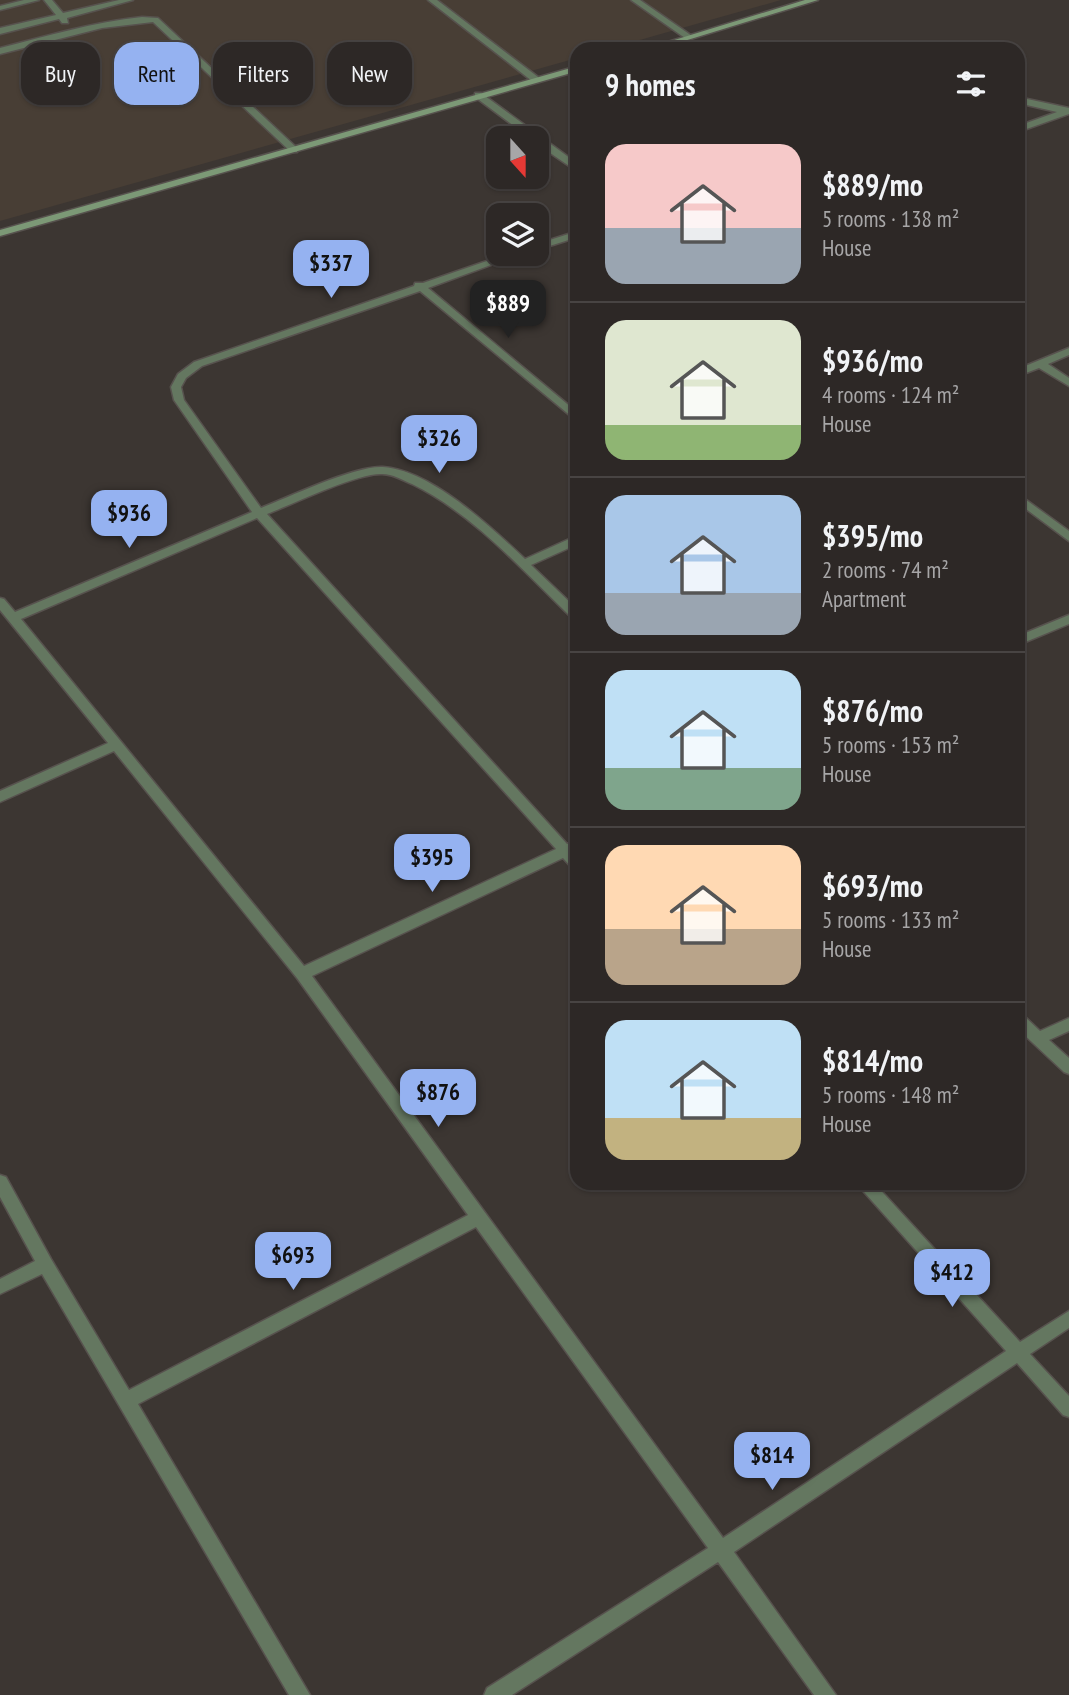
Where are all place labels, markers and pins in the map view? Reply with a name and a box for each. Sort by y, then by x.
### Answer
pin: $337 [290,240,372,300]
pin: $889 [467,280,549,340]
pin: $326 [398,416,480,475]
pin: $936 [88,490,170,550]
pin: $395 [391,834,473,894]
pin: $876 [397,1070,479,1129]
pin: $693 [252,1232,334,1292]
pin: $412 [911,1250,993,1309]
pin: $814 [731,1432,813,1492]

